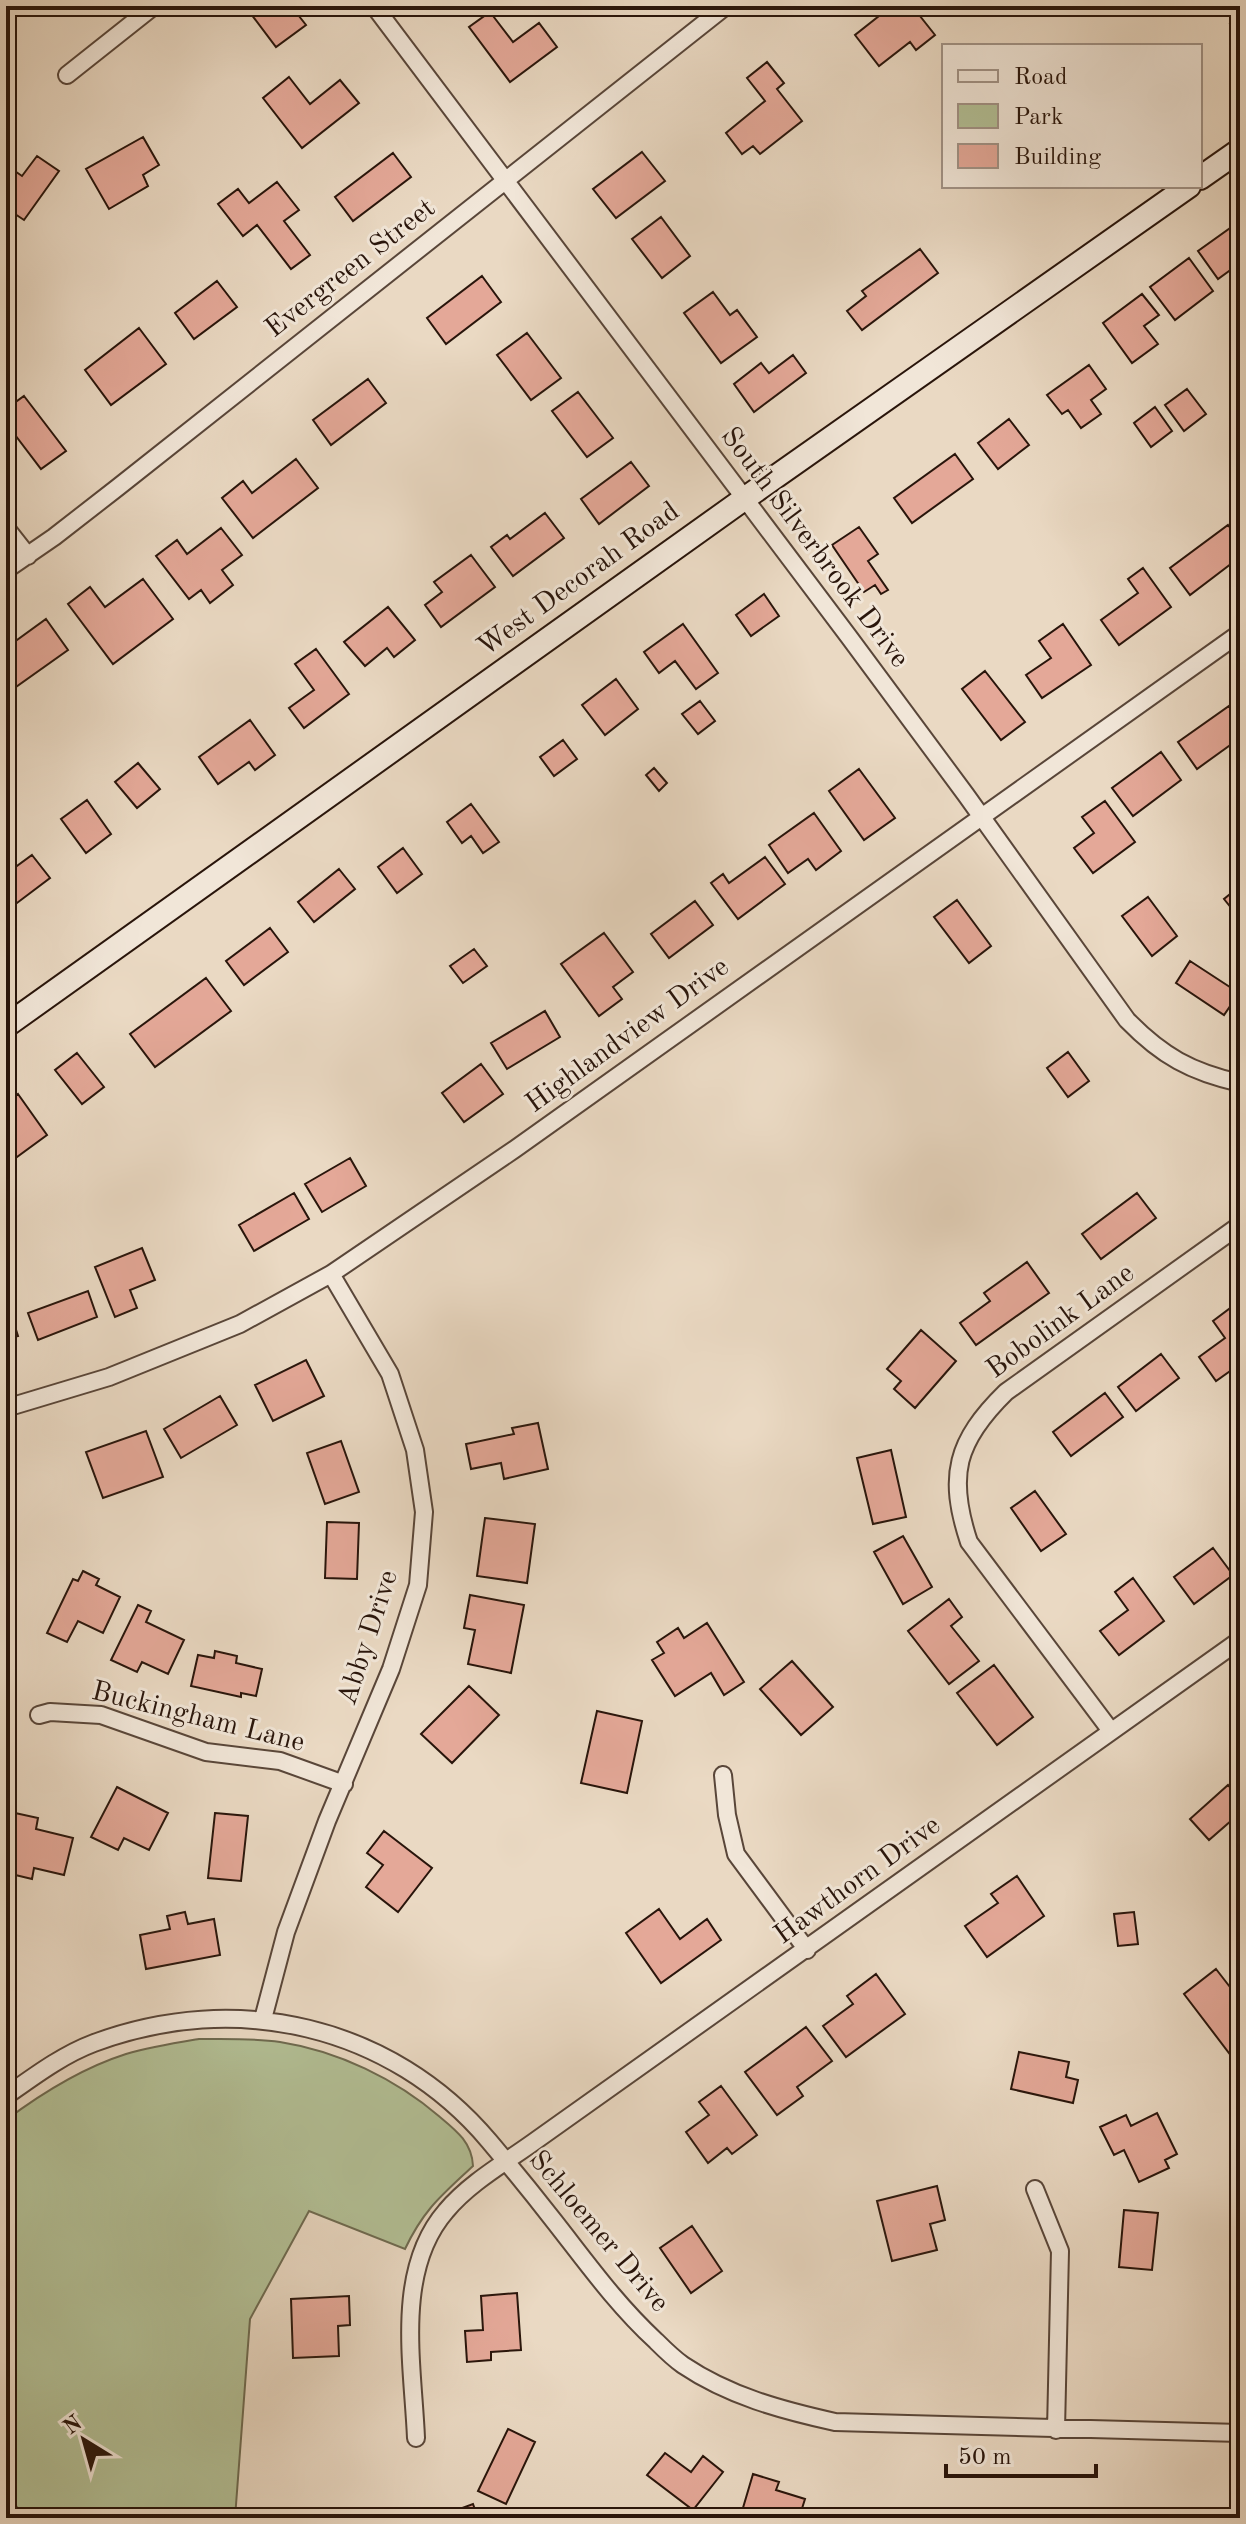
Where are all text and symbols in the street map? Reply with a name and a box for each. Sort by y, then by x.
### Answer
legend [942,44,1202,188]
text: Road [1014,66,1067,90]
text: Park [1014,106,1063,130]
text: Building [1014,146,1101,170]
street label: Evergreen Street [261,194,441,344]
street label: South Silverbrook Drive [715,423,913,673]
street label: West Decorah Road [473,498,685,662]
street label: Highlandview Drive [521,953,735,1119]
street label: Bobolink Lane [982,1259,1140,1385]
street label: Abby Drive [334,1567,404,1709]
street label: Buckingham Lane [89,1678,307,1758]
street label: Hawthorn Drive [770,1812,946,1950]
street label: Schloemer Drive [523,2146,673,2318]
north arrow [44,2400,124,2480]
text: N [60,2412,87,2439]
scale bar [946,2428,1096,2478]
text: 50 m [958,2446,1012,2470]

